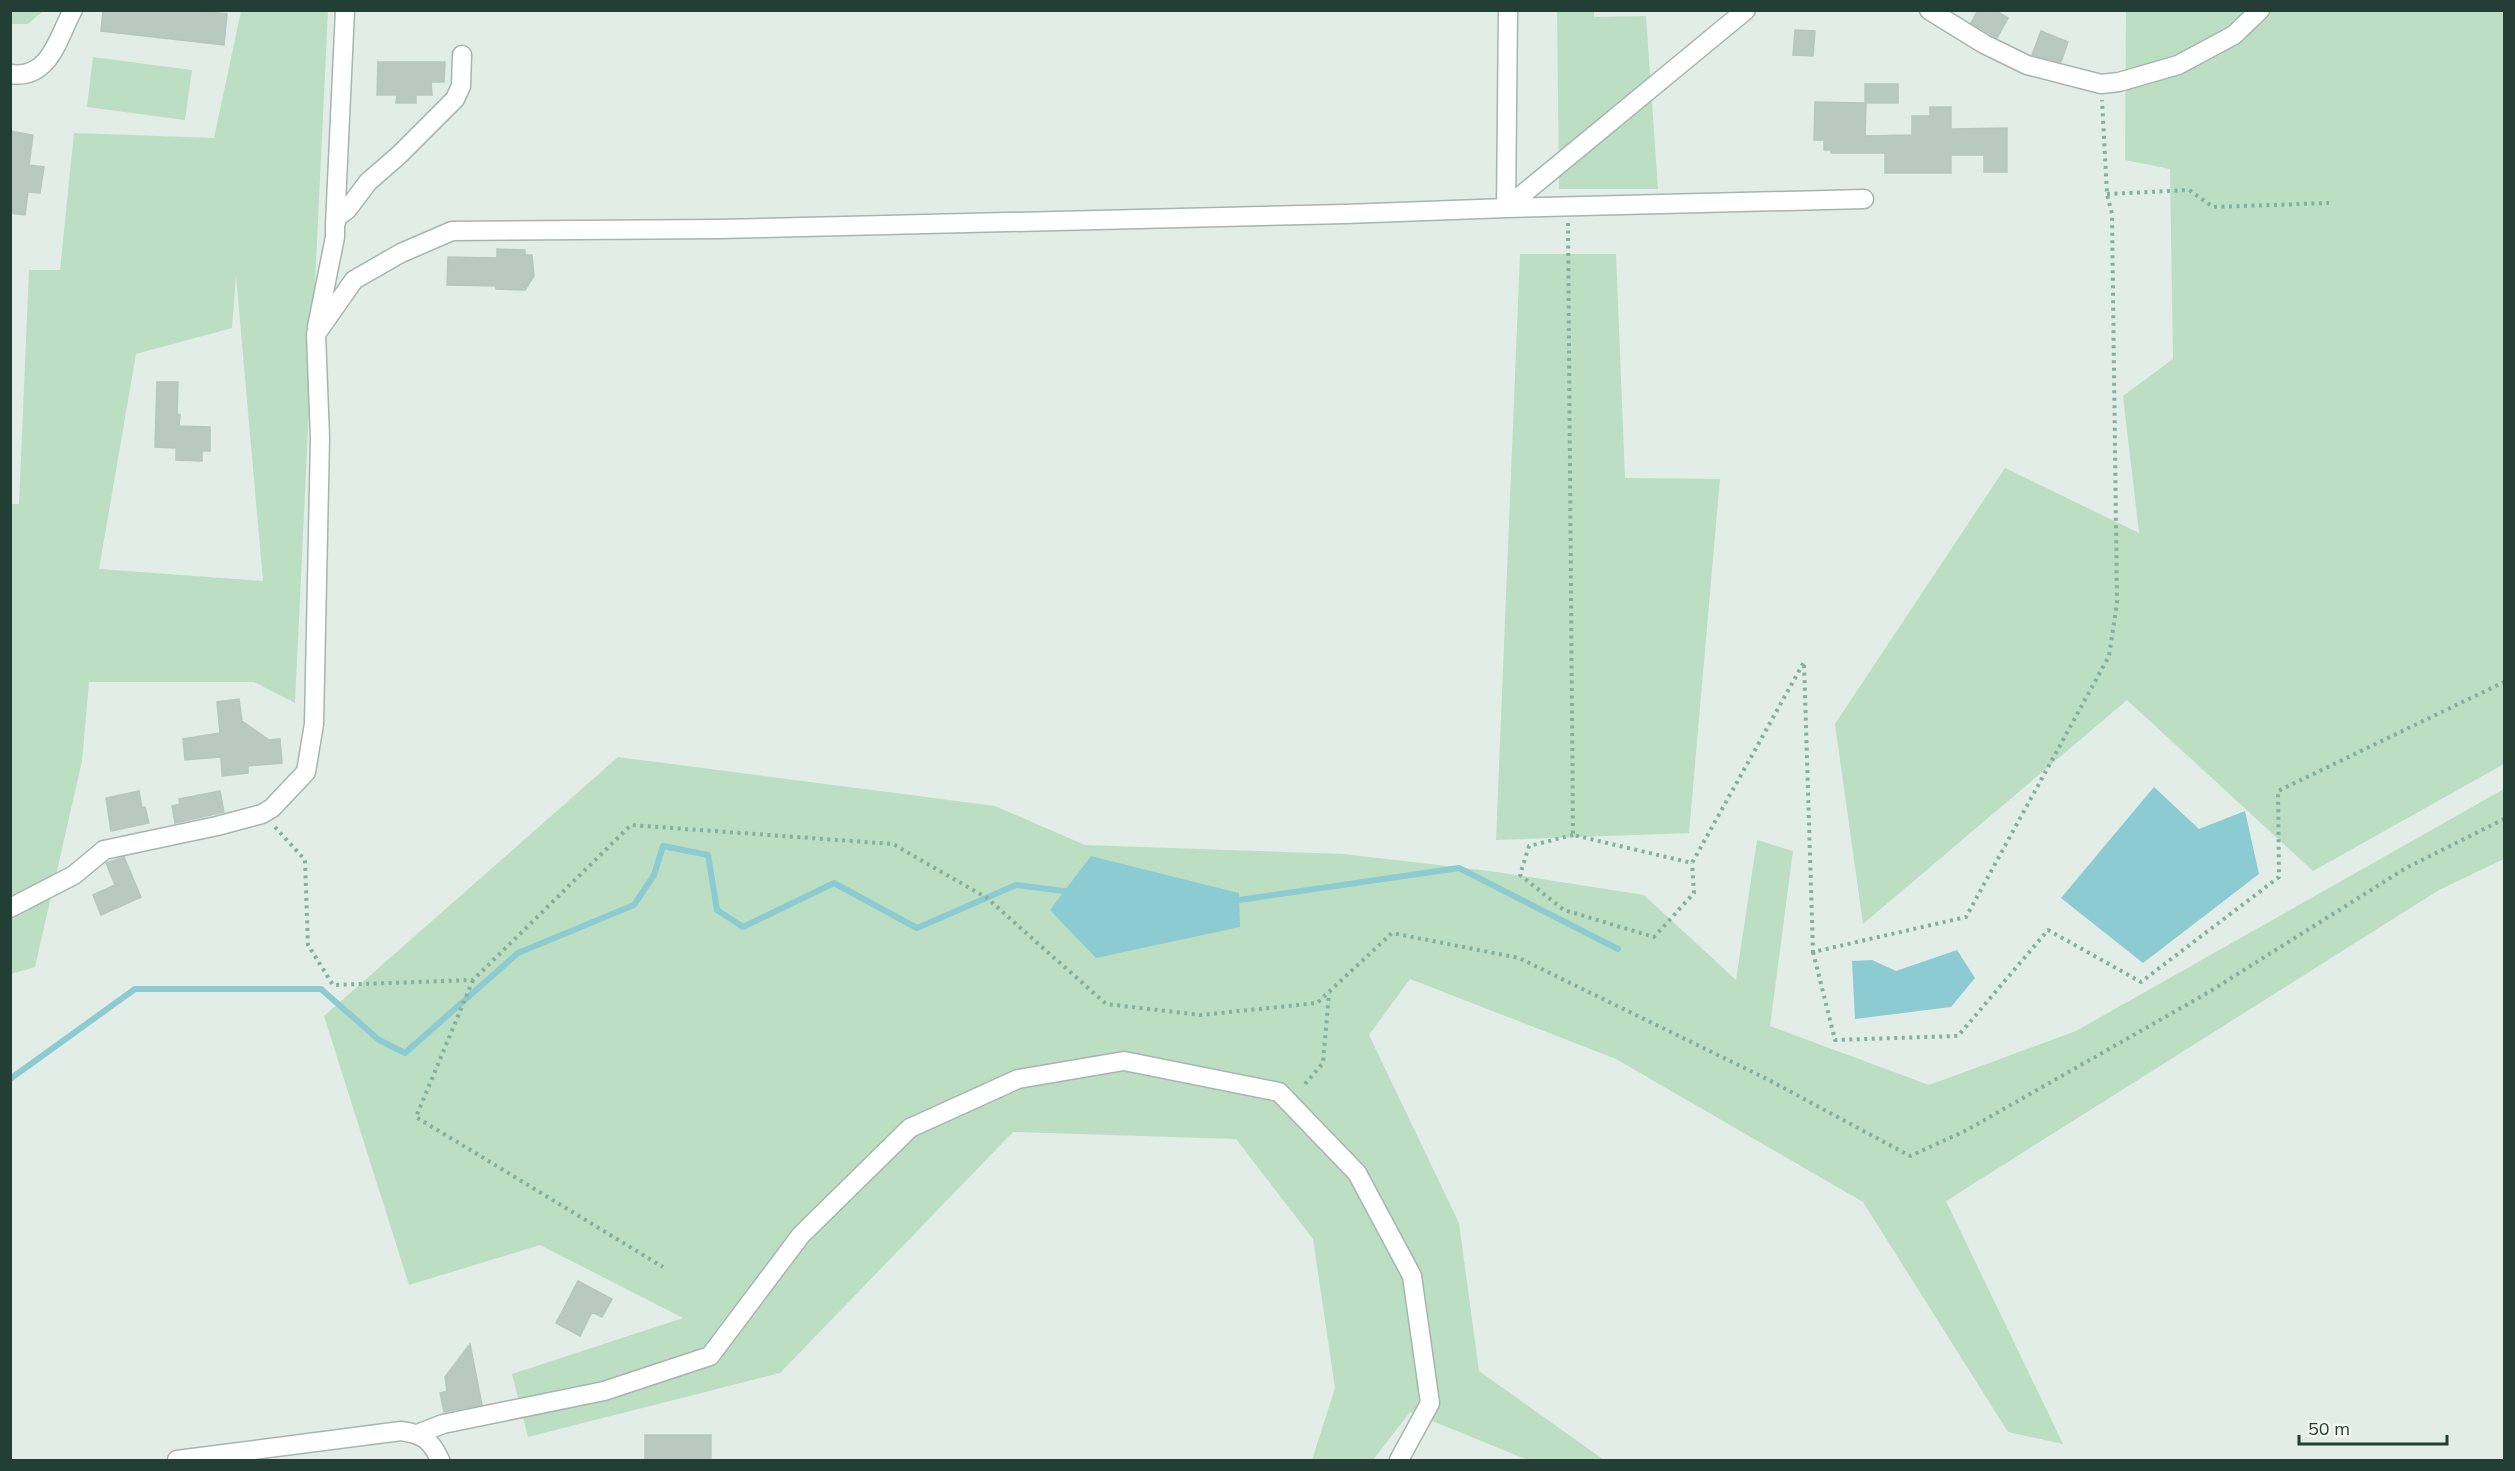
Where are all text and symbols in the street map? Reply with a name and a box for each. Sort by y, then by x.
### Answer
scale bar [2299,1408,2448,1446]
text: 50 m [2308,1417,2350,1440]

